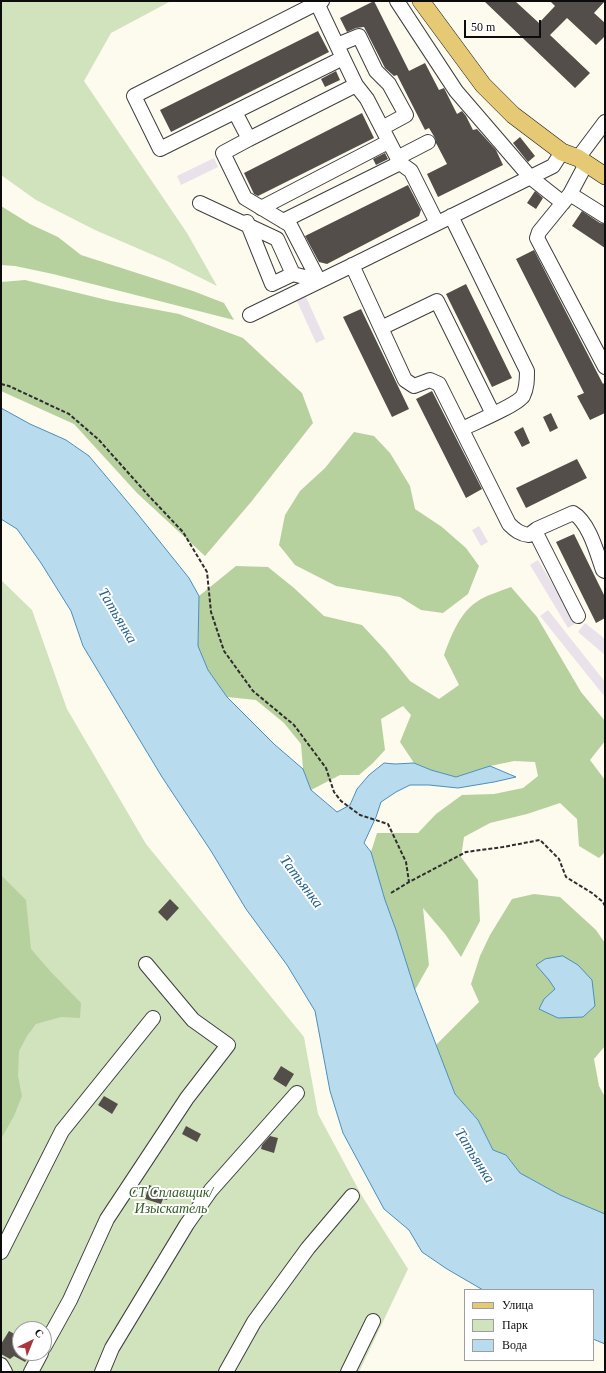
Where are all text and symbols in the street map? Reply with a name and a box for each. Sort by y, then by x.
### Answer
scale bar [466,12,543,38]
text: 50 m [471,20,495,34]
water label: Татьянка [93,585,141,647]
water label: Татьянка [275,852,327,912]
water label: Татьянка [450,1125,498,1187]
park label: СТ Сплавщик/ Изыскатель [129,1185,213,1218]
legend [464,1289,594,1361]
text: Улица [502,1298,533,1312]
text: Парк [502,1318,528,1332]
north arrow [12,1321,52,1361]
text: С [32,1326,46,1340]
text: Вода [502,1338,527,1352]

